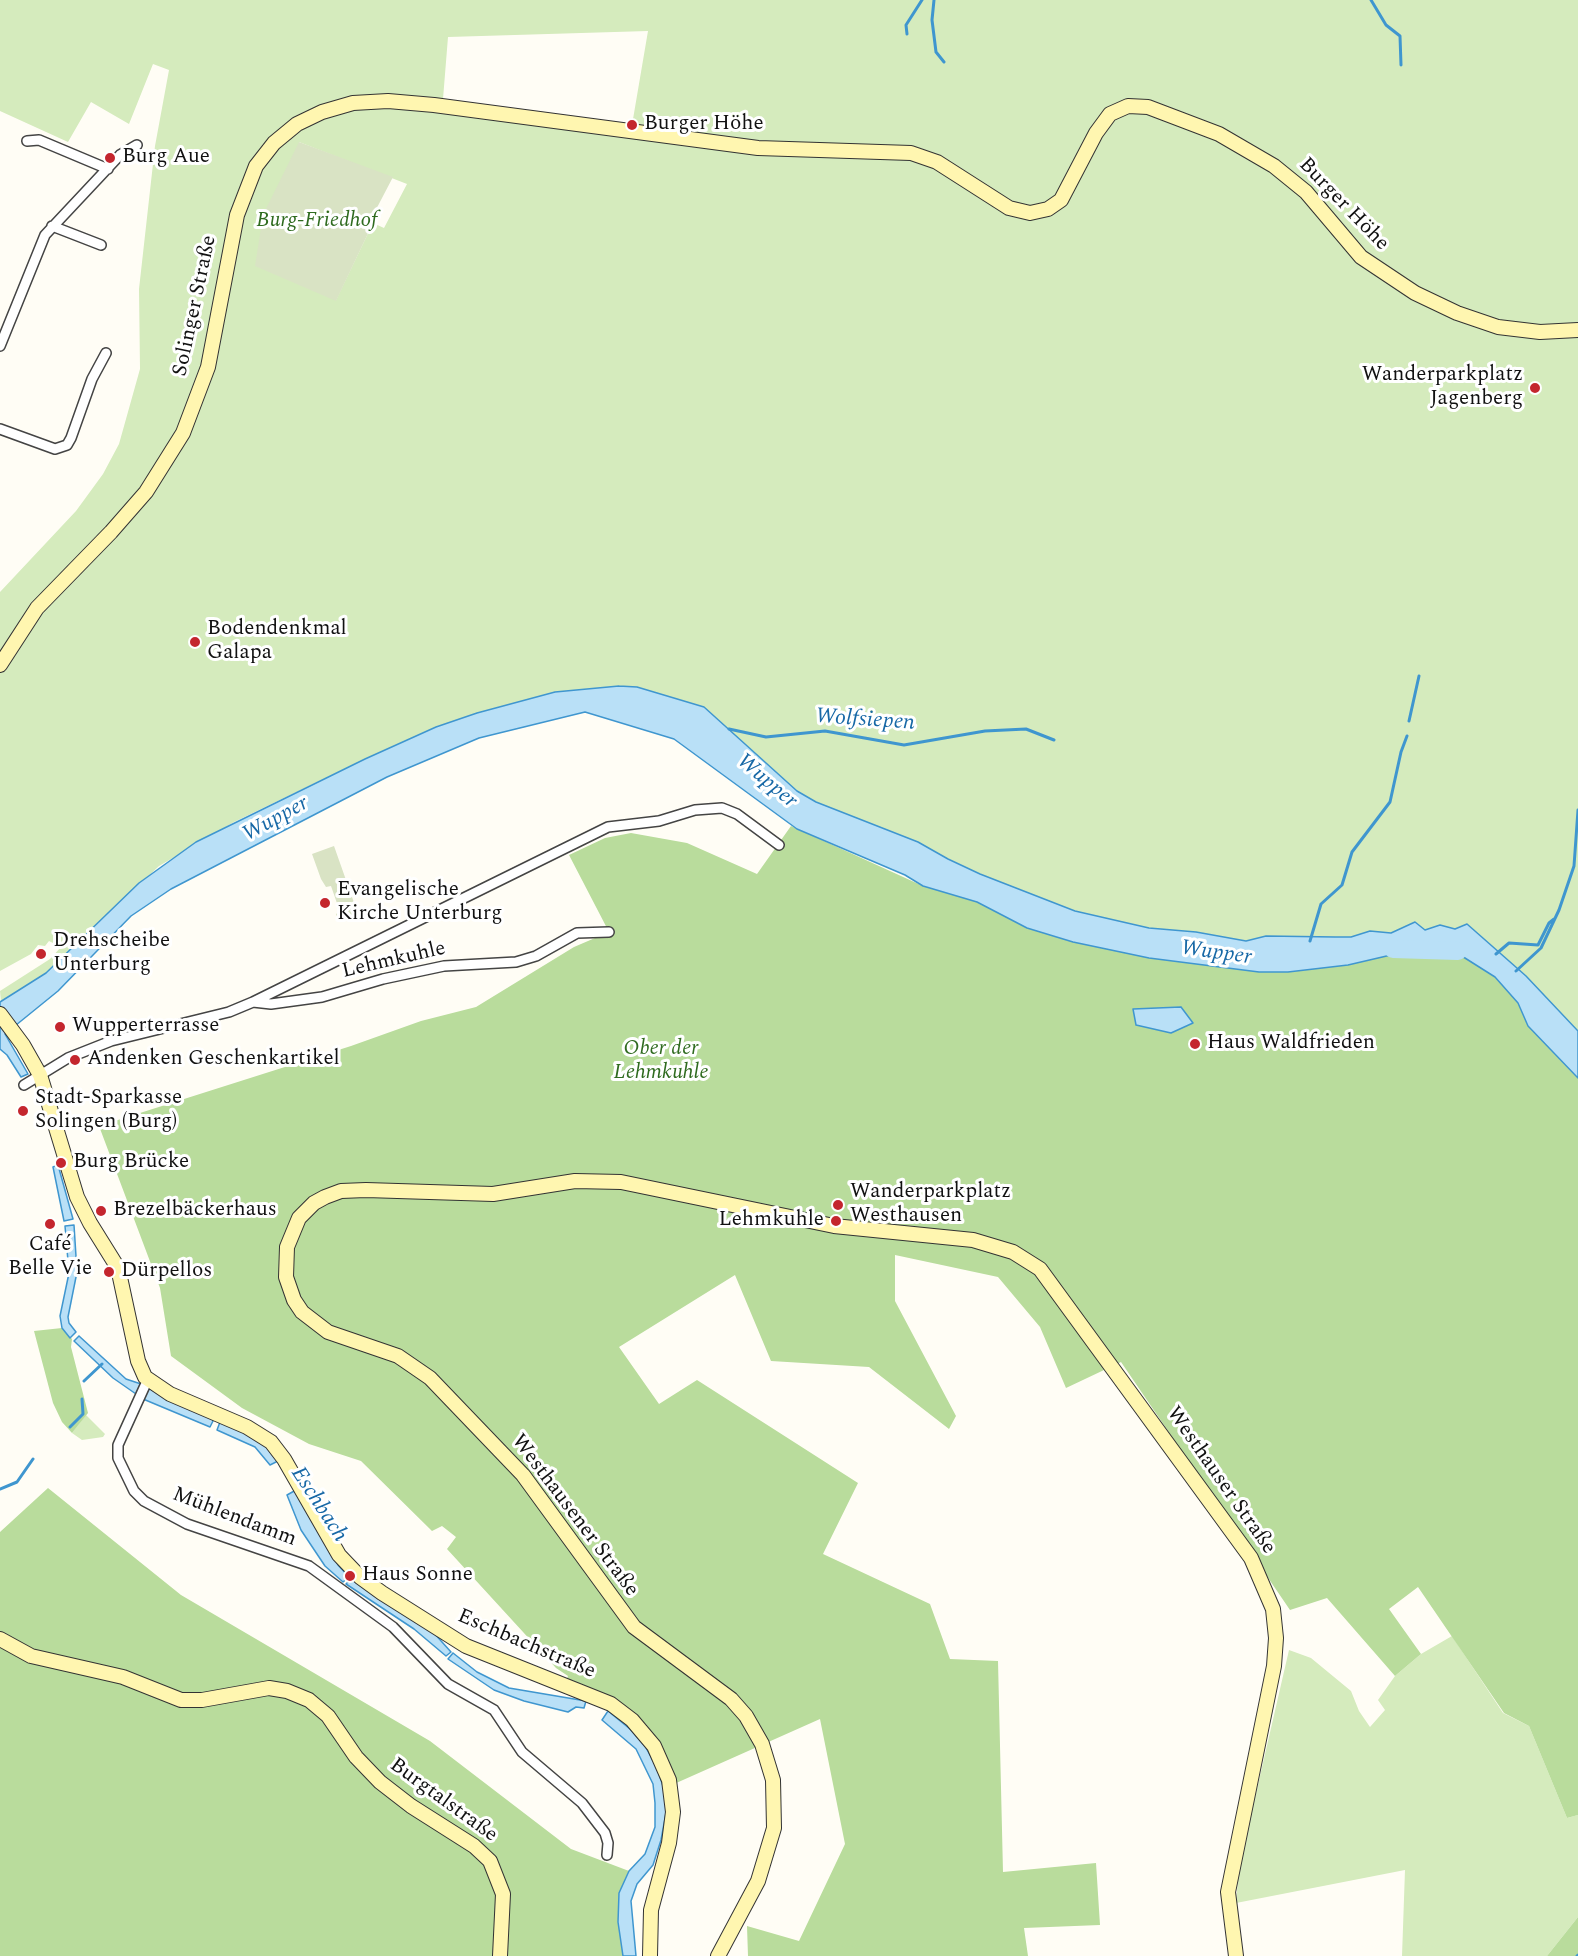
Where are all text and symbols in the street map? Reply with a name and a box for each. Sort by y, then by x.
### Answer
place label: Burger Höhe [644,112,764,138]
marker: Burger Höhe [625,118,639,132]
place label: Burg Aue [122,145,210,171]
marker: Burg Aue [103,151,117,165]
street label: Burger Höhe [1292,153,1394,257]
park label: Burg-Friedhof [256,209,378,235]
street label: Solinger Straße [169,233,223,379]
place label: Wanderparkplatz Jagenberg [1362,363,1523,413]
marker: Wanderparkplatz Jagenberg [1528,381,1542,395]
place label: Bodendenkmal Galapa [207,617,347,667]
marker: Bodendenkmal Galapa [188,635,202,649]
water label: Wolfsiepen [814,704,916,738]
water label: Wupper [730,749,802,815]
water label: Wupper [238,791,314,849]
place label: Evangelische Kirche Unterburg [337,878,503,928]
marker: Evangelische Kirche Unterburg [318,896,332,910]
place label: Drehscheibe Unterburg [53,929,170,979]
water label: Wupper [1179,936,1253,972]
street label: Lehmkuhle [340,937,448,985]
marker: Drehscheibe Unterburg [34,947,48,961]
place label: Wupperterrasse [72,1014,219,1040]
marker: Wupperterrasse [53,1020,67,1034]
place label: Haus Waldfrieden [1207,1031,1375,1057]
park label: Ober der Lehmkuhle [614,1037,708,1087]
marker: Haus Waldfrieden [1188,1037,1202,1051]
place label: Andenken Geschenkartikel [87,1047,340,1073]
marker: Andenken Geschenkartikel [68,1053,82,1067]
place label: Stadt-Sparkasse Solingen (Burg) [35,1086,182,1136]
marker: Stadt-Sparkasse Solingen (Burg) [16,1104,30,1118]
place label: Burg Brücke [73,1150,189,1176]
marker: Burg Brücke [54,1156,68,1170]
place label: Wanderparkplatz Westhausen [850,1180,1011,1230]
place label: Brezelbäckerhaus [113,1198,277,1224]
marker: Wanderparkplatz Westhausen [831,1198,845,1212]
marker: Brezelbäckerhaus [94,1204,108,1218]
place label: Lehmkuhle [718,1208,824,1234]
marker: Lehmkuhle [829,1214,843,1228]
marker: Café Belle Vie [43,1217,57,1231]
place label: Café Belle Vie [8,1233,92,1283]
place label: Dürpellos [121,1259,212,1285]
marker: Dürpellos [102,1265,116,1279]
street label: Westhauser Straße [1160,1402,1280,1560]
street label: Westhausener Straße [505,1430,643,1602]
water label: Eschbach [284,1462,352,1548]
street label: Mühlendamm [168,1483,300,1553]
place label: Haus Sonne [362,1563,473,1589]
marker: Haus Sonne [343,1569,357,1583]
street label: Eschbachstraße [453,1605,599,1685]
street label: Burgtalstraße [384,1753,502,1849]

